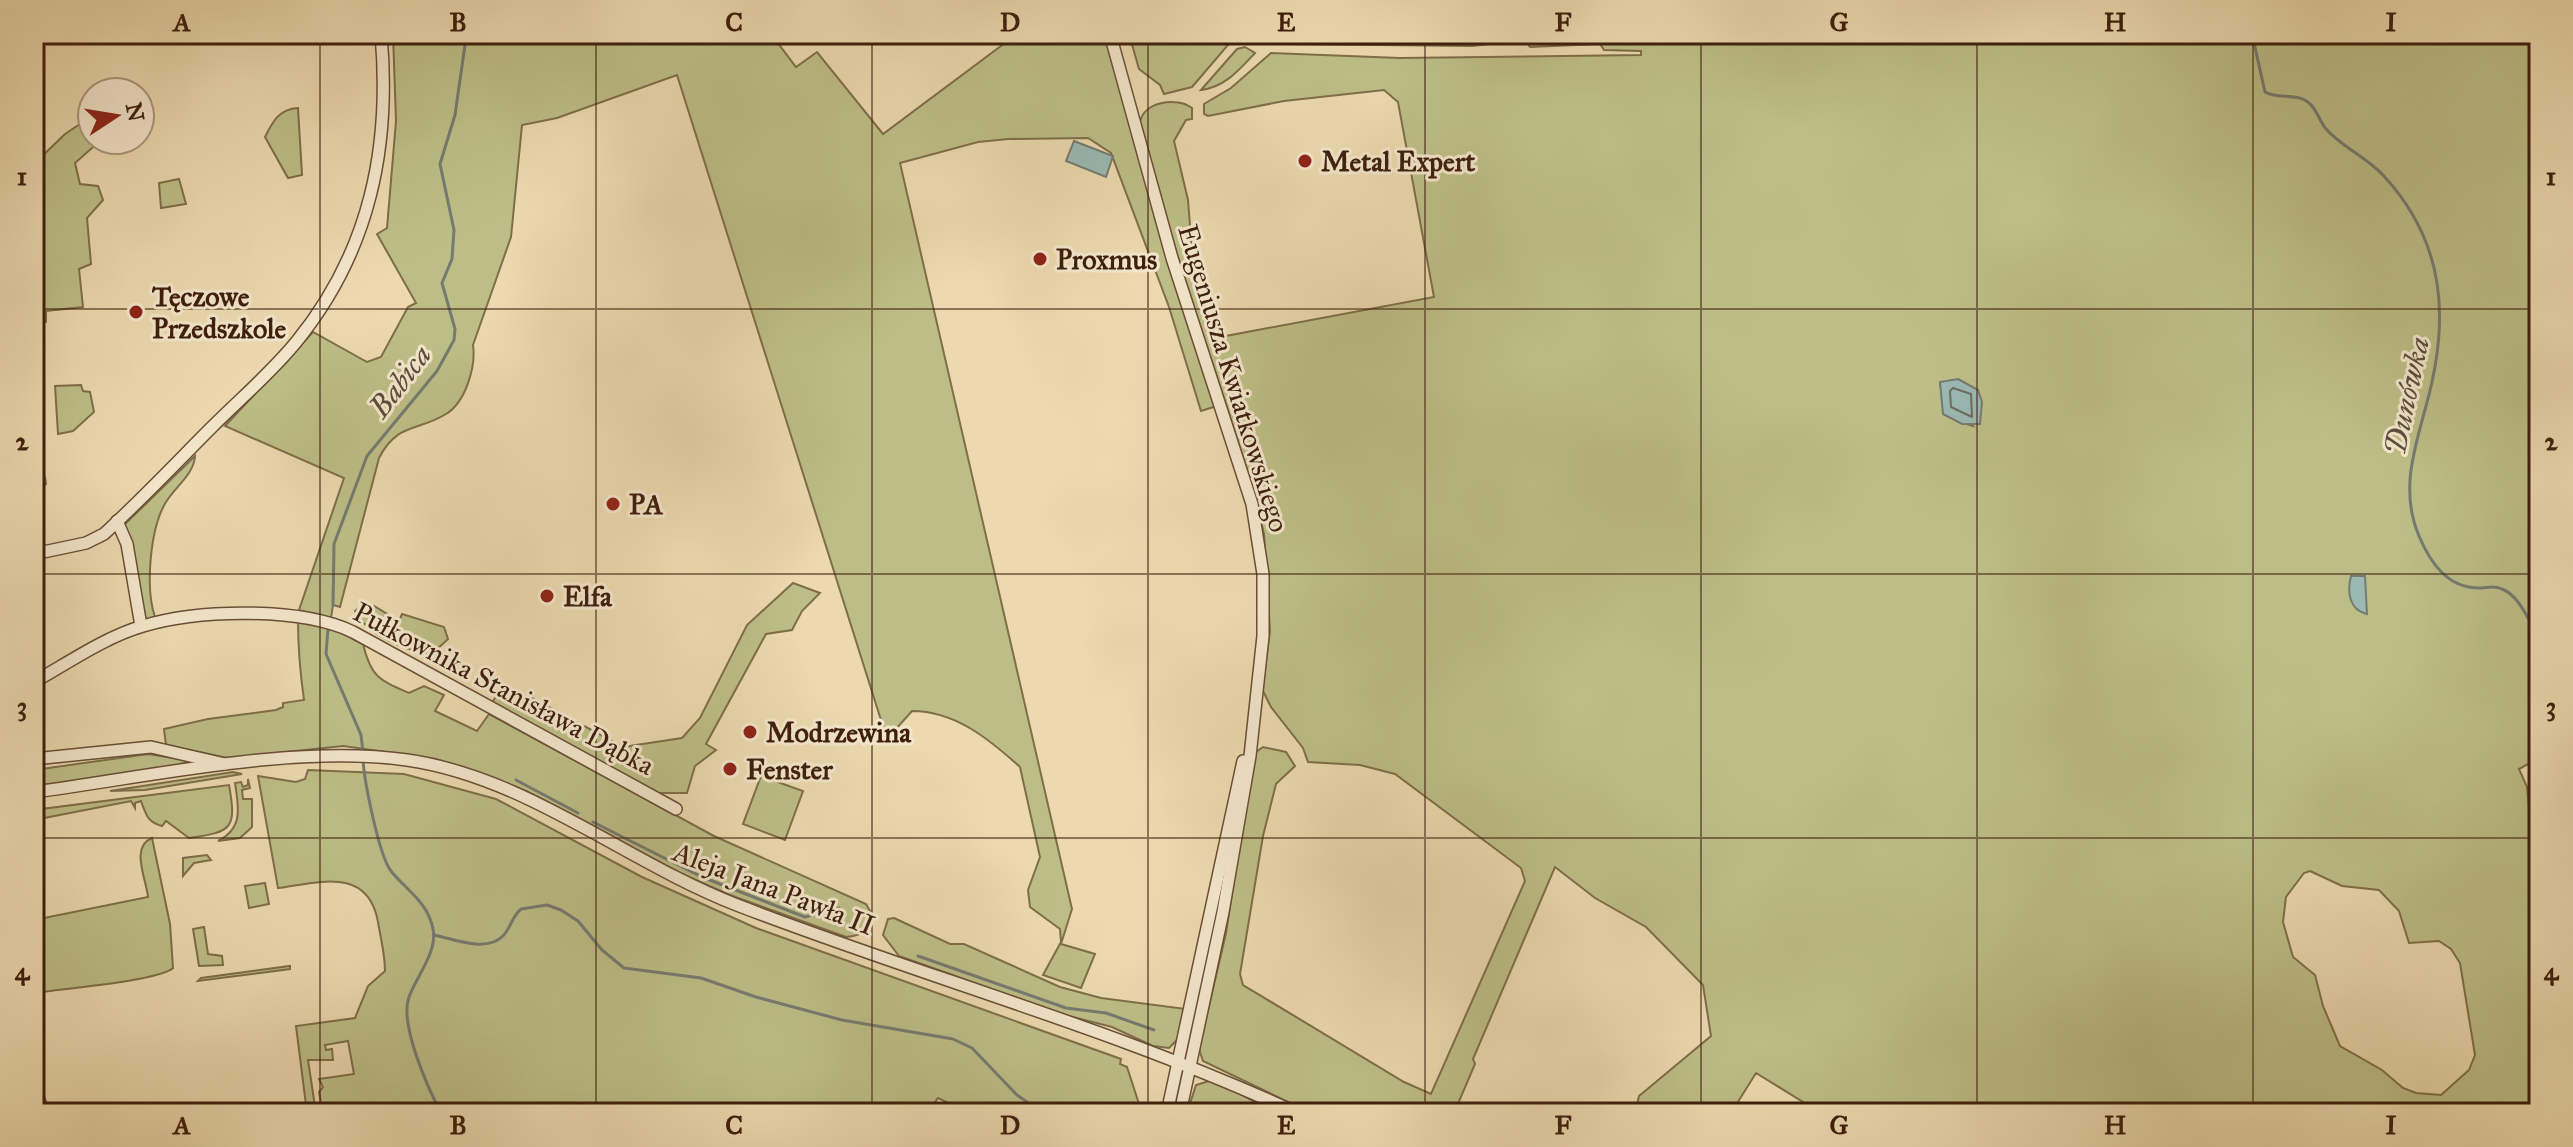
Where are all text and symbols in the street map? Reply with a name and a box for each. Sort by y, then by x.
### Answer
text: A [171,6,191,38]
text: B [449,6,467,38]
text: C [725,6,743,38]
text: D [1000,6,1020,38]
text: E [1277,6,1296,38]
text: F [1555,6,1572,38]
text: G [1829,6,1849,38]
text: H [2104,6,2127,38]
text: I [2385,6,2397,38]
north arrow [76,76,156,156]
text: N [120,100,150,124]
place label: Metal Expert [1321,144,1475,179]
marker: Metal Expert [1296,152,1314,170]
text: 1 [17,160,27,192]
text: 1 [2546,160,2556,192]
street label: Eugeniusza Kwiatkowskiego [1170,220,1297,536]
place label: Proxmus [1056,242,1157,277]
marker: Proxmus [1031,250,1049,268]
place label: Tęczowe Przedszkole [152,279,287,346]
marker: Tęczowe Przedszkole [127,303,145,321]
water label: Dunówka [2377,334,2437,458]
water label: Babica [360,338,439,426]
text: 2 [16,425,30,457]
text: 2 [2545,425,2559,457]
place label: PA [629,487,664,522]
marker: PA [604,495,622,513]
place label: Elfa [563,579,613,614]
marker: Elfa [538,587,556,605]
street label: Pułkownika Stanisława Dąbka [347,594,660,783]
text: 3 [17,690,27,722]
text: 3 [2546,690,2556,722]
place label: Modrzewina [766,715,912,750]
marker: Modrzewina [741,723,759,741]
place label: Fenster [746,752,833,787]
marker: Fenster [721,760,739,778]
street label: Aleja Jana Pawła II [667,834,880,943]
text: 4 [15,955,31,987]
text: 4 [2544,955,2560,987]
text: A [171,1109,191,1141]
text: B [449,1109,467,1141]
text: C [725,1109,743,1141]
text: D [1000,1109,1020,1141]
text: E [1277,1109,1296,1141]
text: F [1555,1109,1572,1141]
text: G [1829,1109,1849,1141]
text: H [2104,1109,2127,1141]
text: I [2385,1109,2397,1141]

